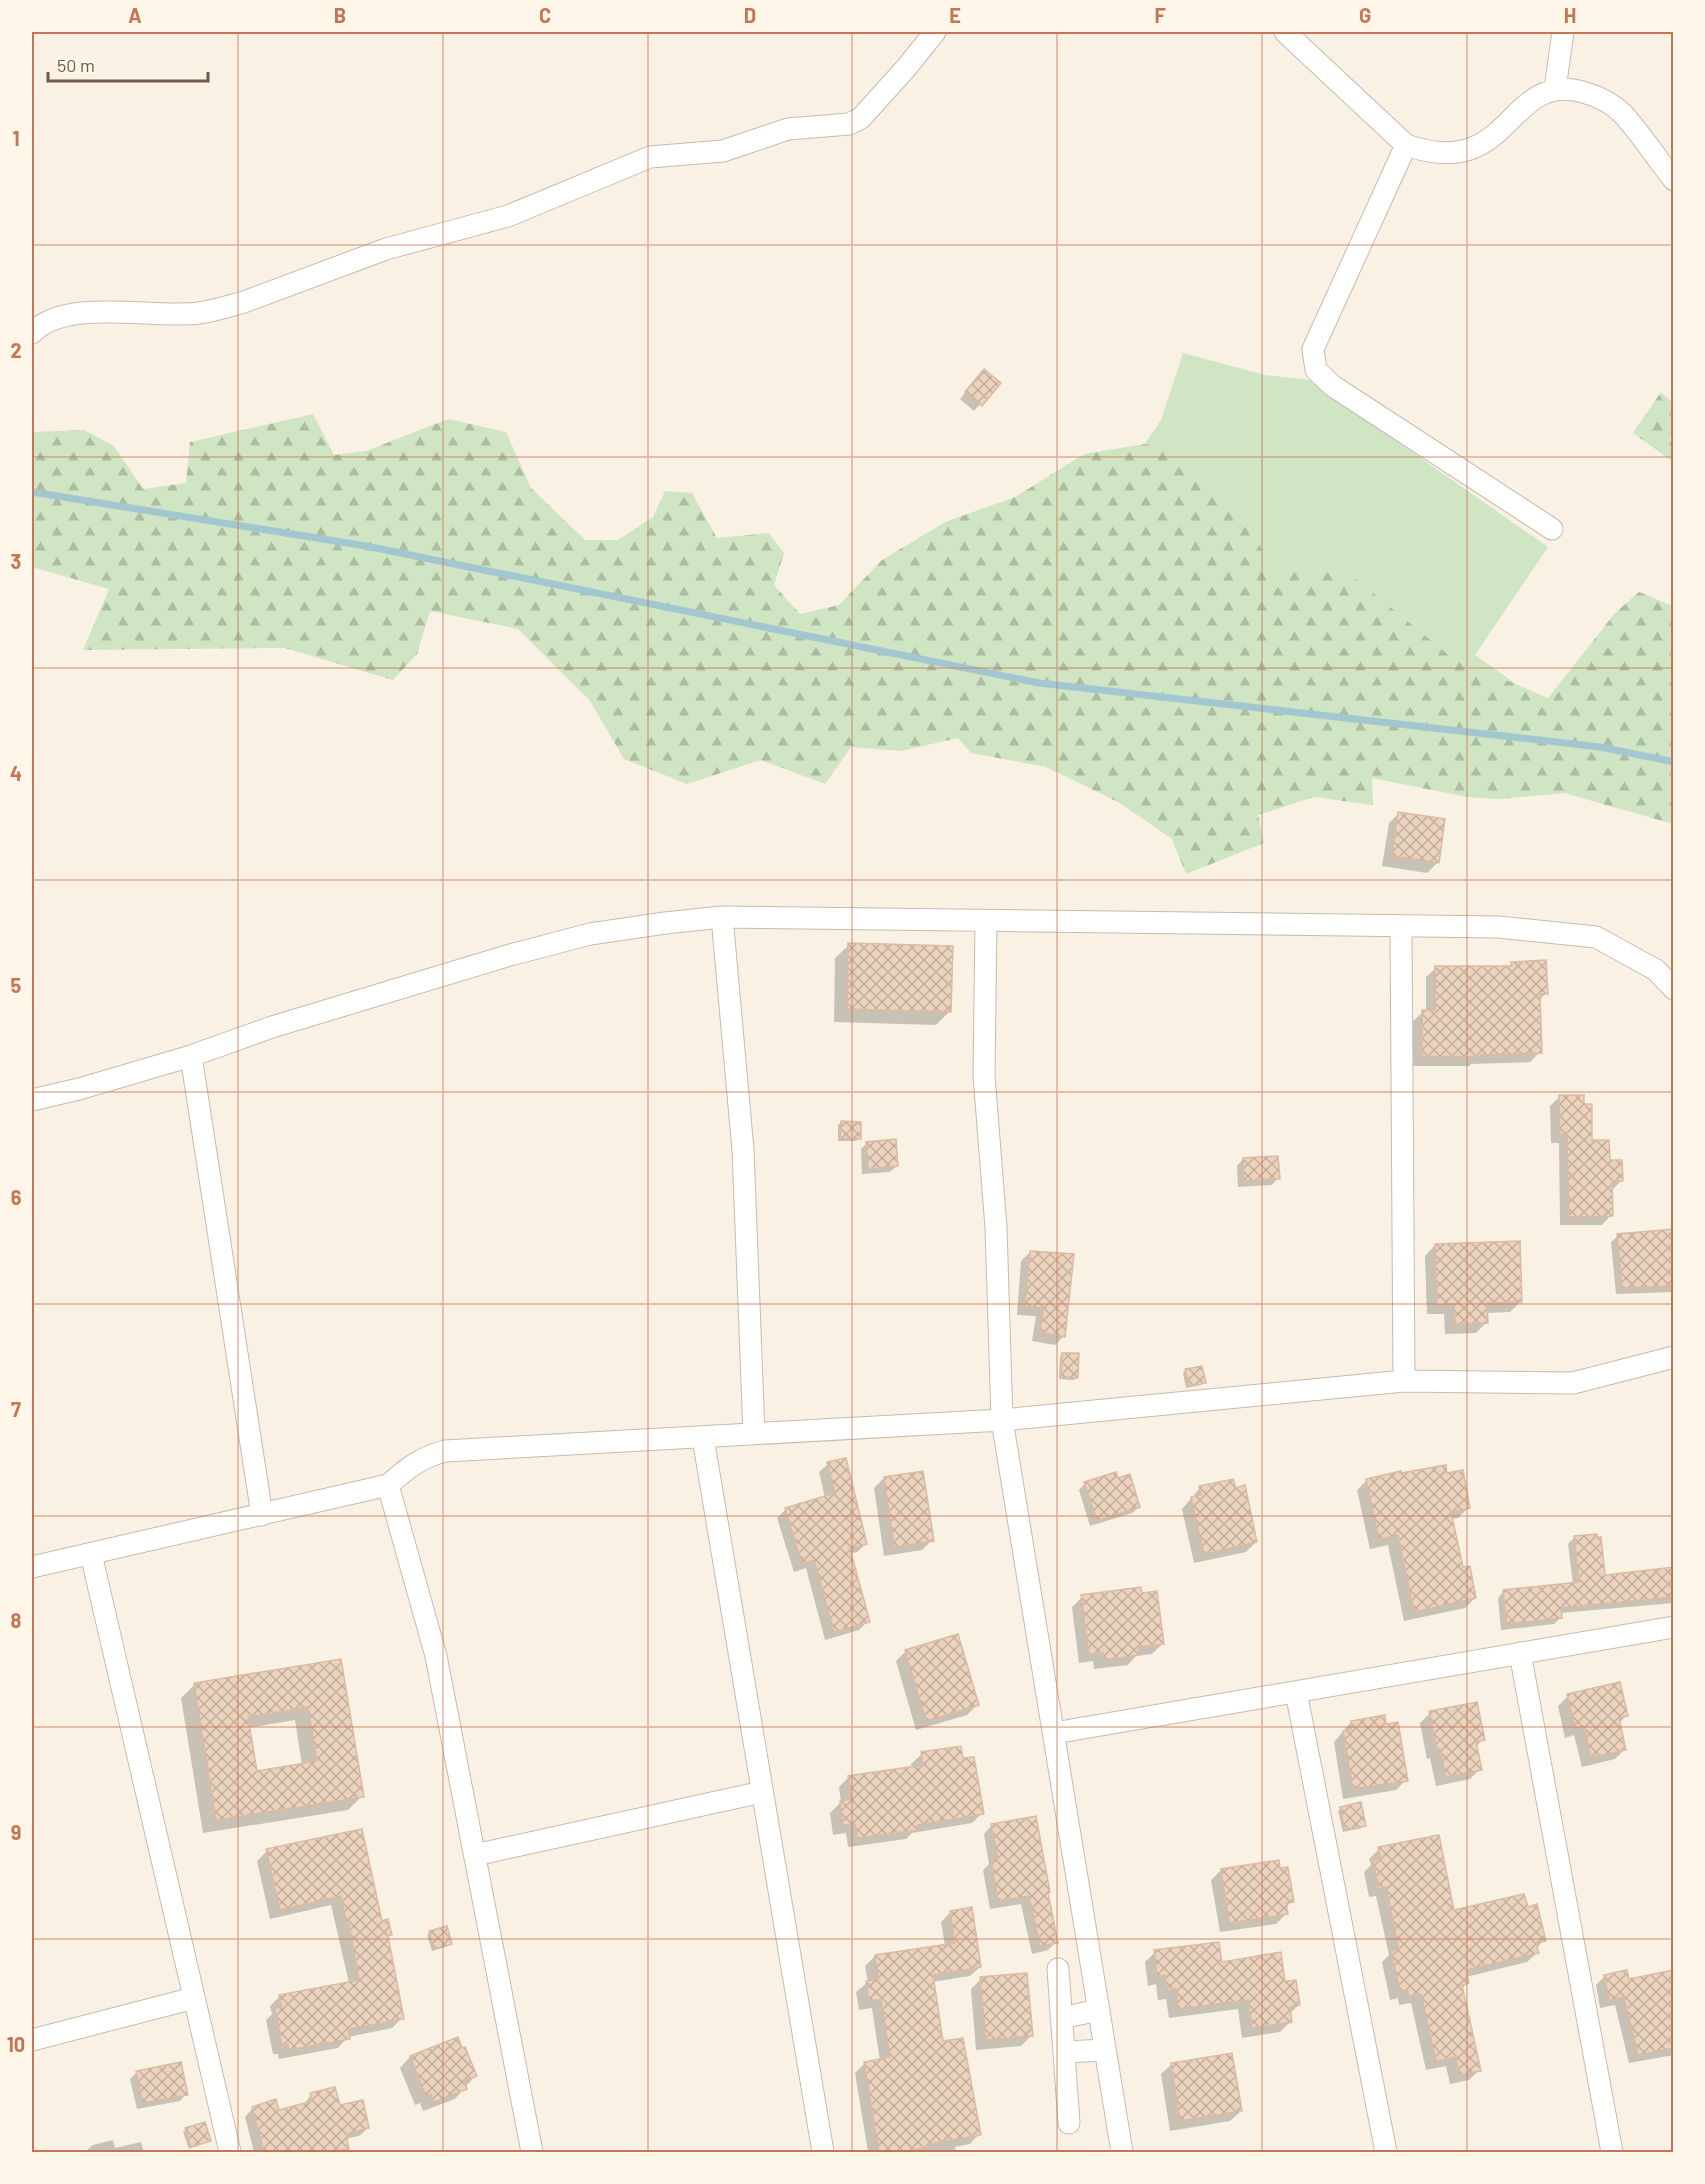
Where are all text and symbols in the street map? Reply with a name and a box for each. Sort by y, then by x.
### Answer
text: A [128,3,142,27]
text: B [334,3,346,27]
text: C [539,3,551,27]
text: D [744,3,756,27]
text: E [949,3,961,27]
text: F [1154,3,1166,27]
text: G [1359,3,1371,27]
text: H [1564,3,1576,27]
scale bar [48,45,208,83]
text: 50 m [57,54,95,76]
text: 1 [12,126,20,150]
text: 2 [10,338,22,362]
text: 3 [11,549,21,573]
text: 4 [10,761,22,785]
text: 5 [11,973,22,997]
text: 6 [11,1185,22,1209]
text: 7 [11,1397,21,1421]
text: 8 [11,1608,22,1632]
text: 9 [11,1820,21,1844]
text: 10 [7,2032,25,2056]

